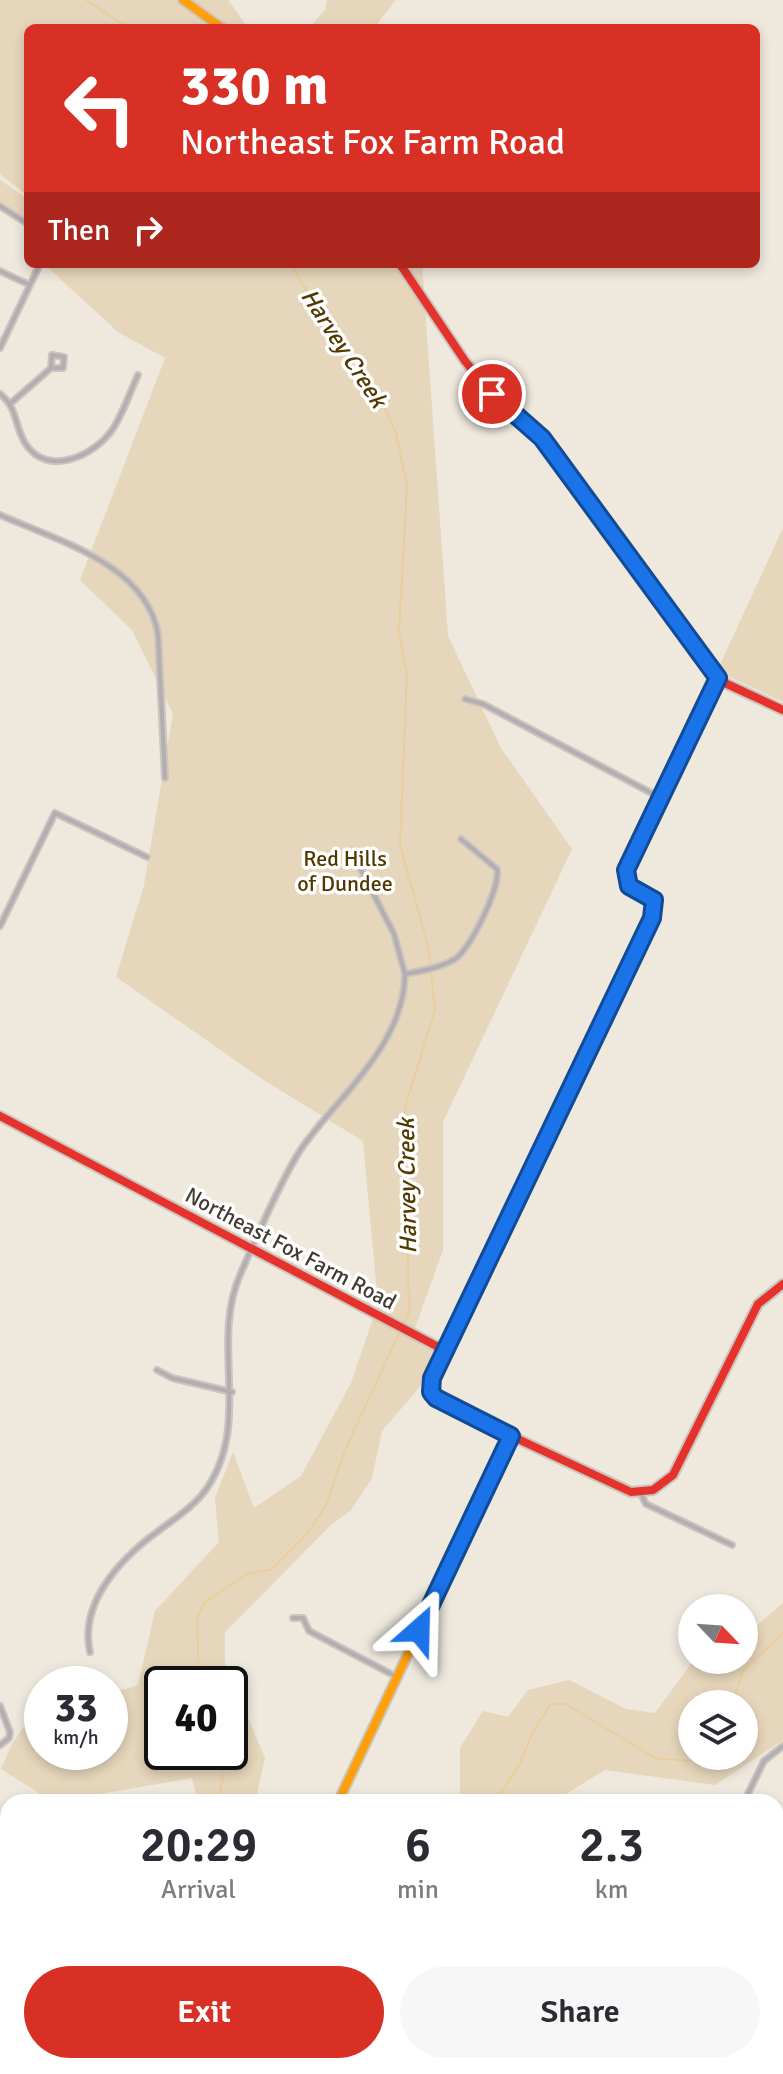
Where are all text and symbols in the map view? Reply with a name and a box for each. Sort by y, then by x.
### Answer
text: 330 m [180,51,328,120]
icon: left [48,56,152,160]
text: Northeast Fox Farm Road [180,120,565,165]
icon: right [126,208,170,252]
text: Then [48,212,110,249]
water label: Harvey Creek [294,283,395,415]
pin [458,360,526,428]
icon: arrive [470,372,514,416]
park label: Red Hills of Dundee [297,845,393,897]
water label: Harvey Creek [391,1116,423,1254]
street label: Northeast Fox Farm Road [181,1181,401,1316]
position arrow [377,1588,461,1672]
north arrow [678,1594,758,1674]
map controls [678,1594,758,1770]
speed limit sign: 40 [144,1666,248,1770]
text: 33 [54,1683,98,1733]
button: layers [678,1690,758,1770]
text: km/h [53,1725,99,1750]
text: 20:29 [140,1816,257,1875]
text: 6 [405,1816,431,1875]
text: 2.3 [579,1816,644,1875]
text: Arrival [161,1874,236,1906]
text: min [397,1874,439,1906]
text: km [595,1874,628,1906]
button: Exit [24,1966,384,2058]
button: Share [400,1966,760,2058]

